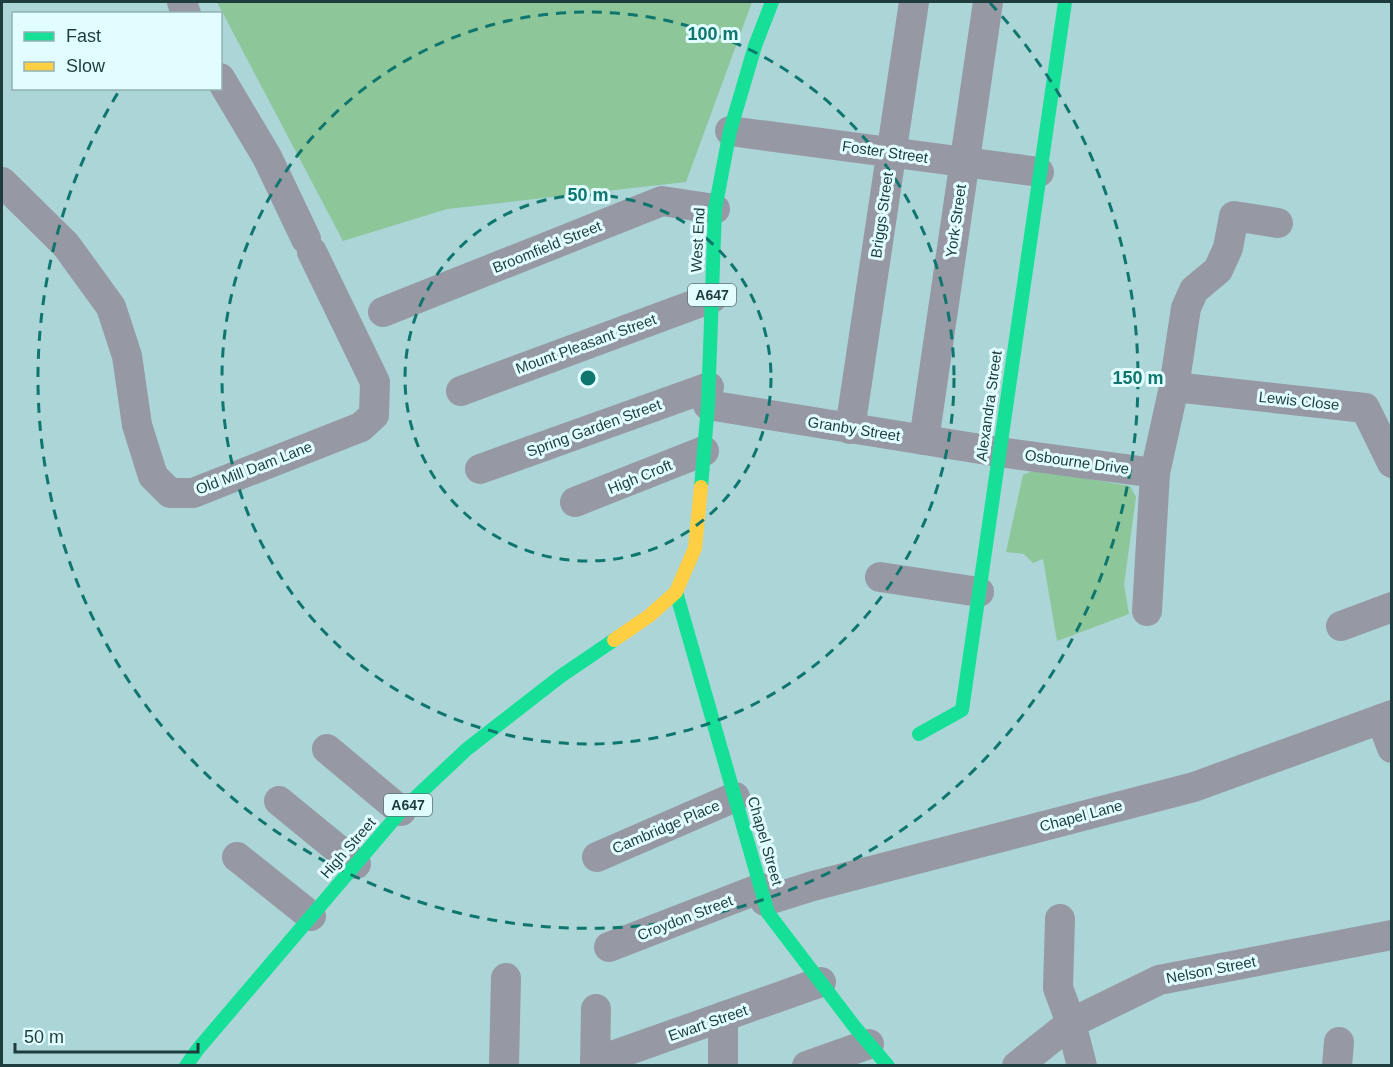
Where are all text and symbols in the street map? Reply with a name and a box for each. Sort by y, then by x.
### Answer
legend [12,12,222,90]
text: 100 m [687,24,739,44]
text: Fast [66,26,101,46]
text: Slow [66,56,106,76]
street label: Foster Street [841,137,930,166]
street label: Briggs Street [867,170,896,259]
street label: York Street [942,182,969,259]
text: 50 m [567,185,609,205]
street label: West End [687,207,708,273]
street label: Broomfield Street [490,217,604,276]
road number: A647 [688,284,736,306]
street label: Mount Pleasant Street [513,310,659,377]
street label: Alexandra Street [972,349,1005,462]
centre of rings [578,368,598,388]
text: 150 m [1112,368,1164,388]
street label: Lewis Close [1258,388,1340,413]
street label: Spring Garden Street [524,395,664,460]
street label: Granby Street [807,413,902,444]
street label: Old Mill Dam Lane [193,437,314,498]
street label: Osbourne Drive [1024,446,1130,477]
street label: High Croft [605,456,675,497]
road number: A647 [384,794,432,816]
street label: Chapel Street [745,794,787,888]
street label: Cambridge Place [610,796,722,857]
street label: Chapel Lane [1038,796,1124,835]
street label: High Street [317,813,379,882]
street label: Croydon Street [635,891,736,944]
street label: Nelson Street [1165,952,1258,987]
street label: Ewart Street [666,1001,750,1044]
scale bar [15,1016,198,1054]
text: 50 m [24,1027,64,1047]

